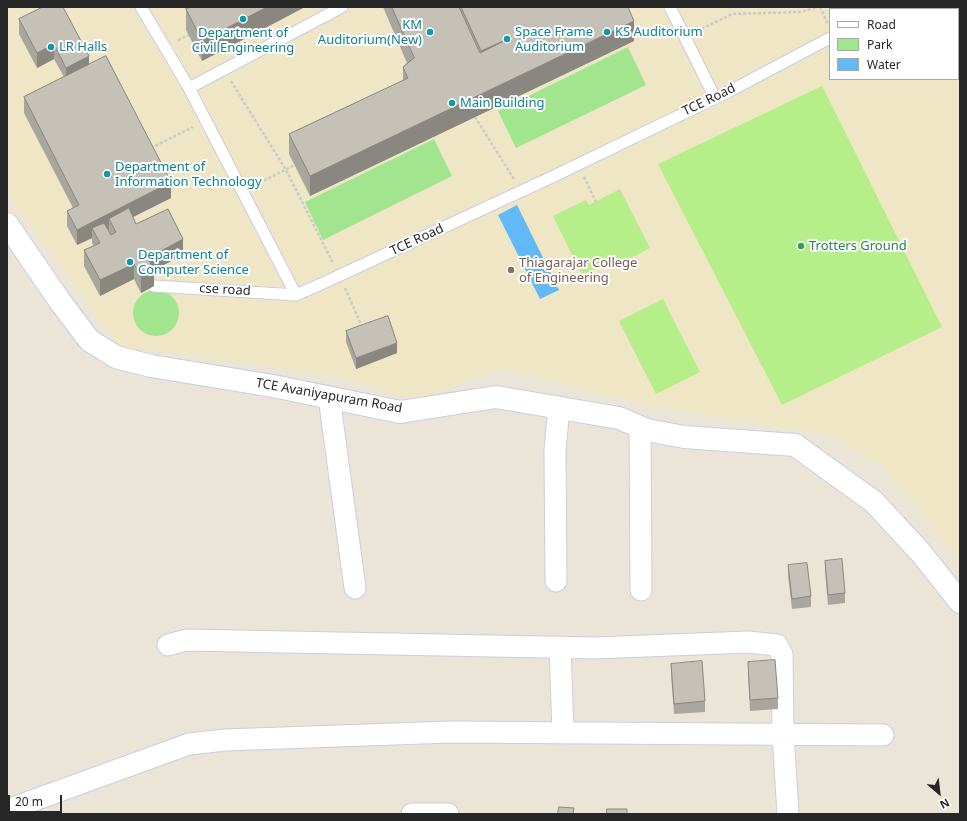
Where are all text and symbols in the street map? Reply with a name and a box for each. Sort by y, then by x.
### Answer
legend [829,8,959,80]
marker: Department of Civil Engineering [238,14,248,24]
text: Road [867,16,896,33]
place label: KM Auditorium(New) [318,17,422,48]
place label: Space Frame Auditorium [515,24,593,55]
place label: KS Auditorium [615,24,703,40]
place label: Department of Civil Engineering [192,25,294,56]
marker: KM Auditorium(New) [425,27,435,37]
marker: KS Auditorium [602,27,612,37]
marker: Space Frame Auditorium [502,34,512,44]
text: Park [867,36,892,53]
place label: LR Halls [59,39,107,55]
marker: LR Halls [46,42,56,52]
text: Water [867,56,901,73]
street label: TCE Road [680,80,738,120]
place label: Main Building [460,95,544,111]
marker: Main Building [447,98,457,108]
place label: Department of Information Technology [115,159,262,190]
marker: Department of Information Technology [102,169,112,179]
street label: TCE Road [388,221,446,259]
place label: Trotters Ground [809,238,907,254]
marker: Trotters Ground [796,241,806,251]
place label: Department of Computer Science [138,247,249,278]
place label: Thiagarajar College of Engineering [519,255,637,286]
marker: Department of Computer Science [125,257,135,267]
marker: Thiagarajar College of Engineering [506,265,516,275]
street label: cse road [199,281,251,299]
street label: TCE Avaniyapuram Road [255,375,403,417]
north arrow [919,773,959,813]
scale bar [10,787,64,813]
text: 20 m [15,793,43,810]
text: N [937,795,952,813]

